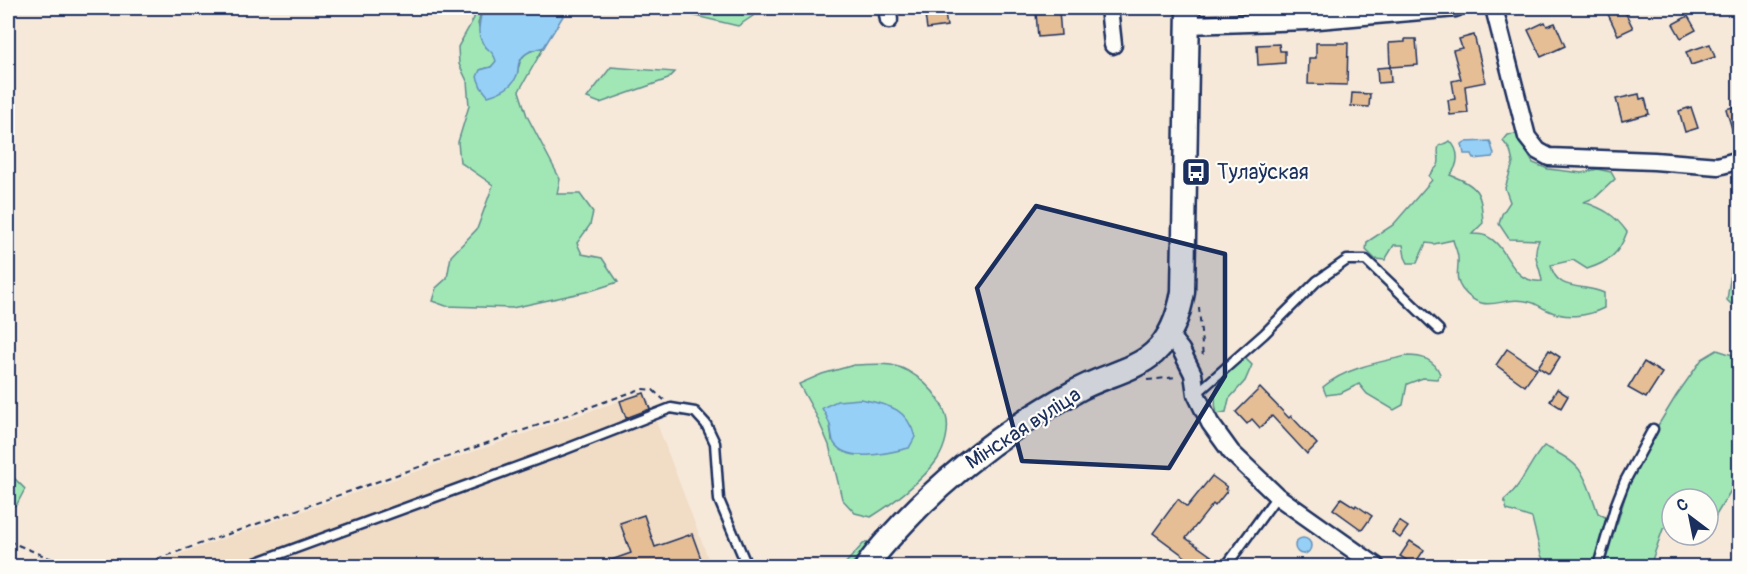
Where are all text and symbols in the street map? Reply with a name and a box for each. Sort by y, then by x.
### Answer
bus stop icon: Тулаўская [1180,156,1212,188]
place label: Тулаўская [1217,159,1309,186]
street label: Мінская вуліца [961,381,1086,476]
north arrow [1660,487,1720,547]
text: С [1673,494,1692,516]

